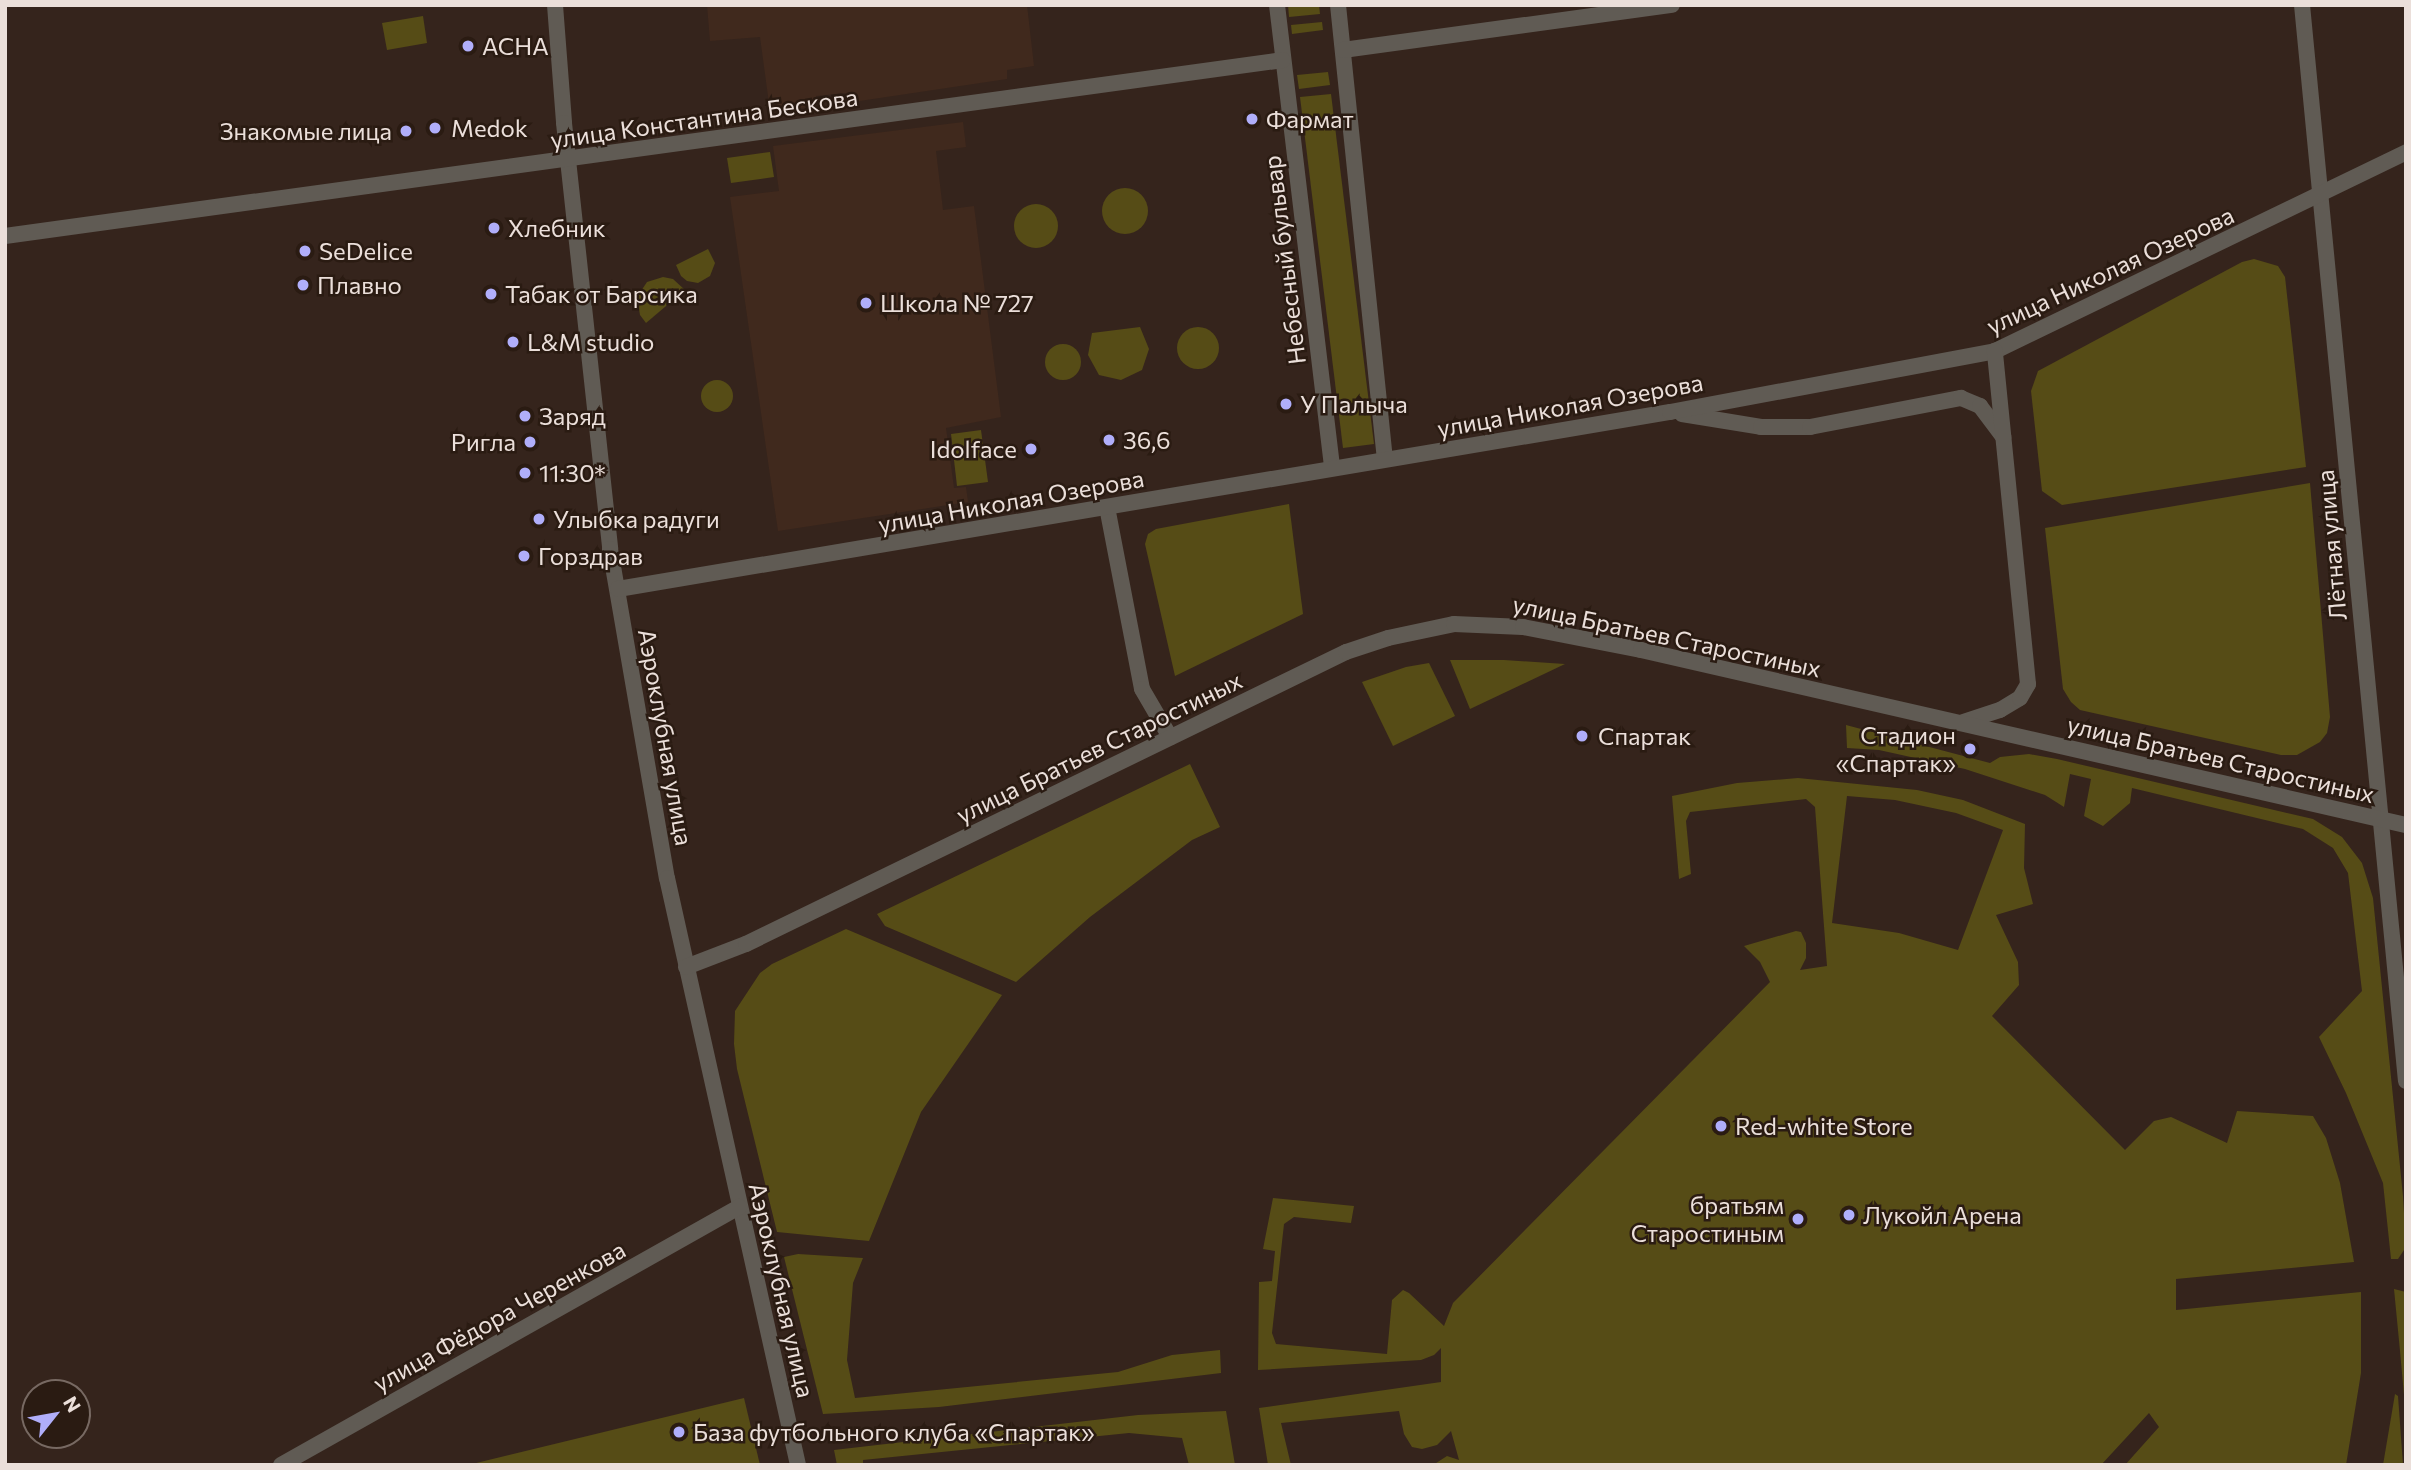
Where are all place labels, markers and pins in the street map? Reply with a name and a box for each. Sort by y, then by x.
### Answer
place label: АСНА [482,32,549,60]
marker: АСНА [460,38,476,54]
place label: Фармат [1266,105,1354,133]
marker: Фармат [1244,111,1260,127]
place label: Medok [451,114,528,142]
place label: Знакомые лица [220,117,392,145]
marker: Medok [425,118,445,138]
marker: Знакомые лица [398,123,414,139]
place label: Хлебник [508,214,606,242]
marker: Хлебник [486,220,502,236]
place label: SeDelice [319,237,413,265]
marker: SeDelice [297,243,313,259]
place label: Плавно [317,271,402,299]
marker: Плавно [295,277,311,293]
place label: Табак от Барсика [505,280,698,308]
marker: Табак от Барсика [483,286,499,302]
place label: Школа № 727 [880,289,1034,317]
marker: Школа № 727 [858,295,874,311]
place label: L&M studio [527,328,654,356]
marker: L&M studio [505,334,521,350]
place label: У Палыча [1300,390,1408,418]
marker: У Палыча [1278,396,1294,412]
place label: Заряд [539,402,606,430]
marker: Заряд [517,408,533,424]
place label: 36,6 [1123,426,1171,454]
place label: Ригла [451,428,516,456]
marker: 36,6 [1101,432,1117,448]
marker: Ригла [522,434,538,450]
place label: Idolface [930,435,1017,463]
marker: Idolface [1023,441,1039,457]
place label: 11:30* [539,459,606,487]
marker: 11:30* [517,465,533,481]
place label: Улыбка радуги [553,505,720,533]
marker: Улыбка радуги [531,511,547,527]
place label: Горздрав [538,542,643,570]
marker: Горздрав [516,548,532,564]
place label: Стадион «Спартак» [1836,721,1956,777]
place label: Спартак [1598,722,1691,750]
marker: Спартак [1572,726,1592,746]
marker: Стадион «Спартак» [1962,741,1978,757]
place label: Red-white Store [1735,1112,1913,1140]
marker: Red-white Store [1713,1118,1729,1134]
place label: братьям Старостиным [1631,1191,1784,1247]
place label: Лукойл Арена [1863,1201,2022,1229]
marker: Лукойл Арена [1841,1207,1857,1223]
marker: братьям Старостиным [1790,1211,1806,1227]
place label: База футбольного клуба «Спартак» [693,1418,1095,1446]
marker: База футбольного клуба «Спартак» [671,1424,687,1440]

